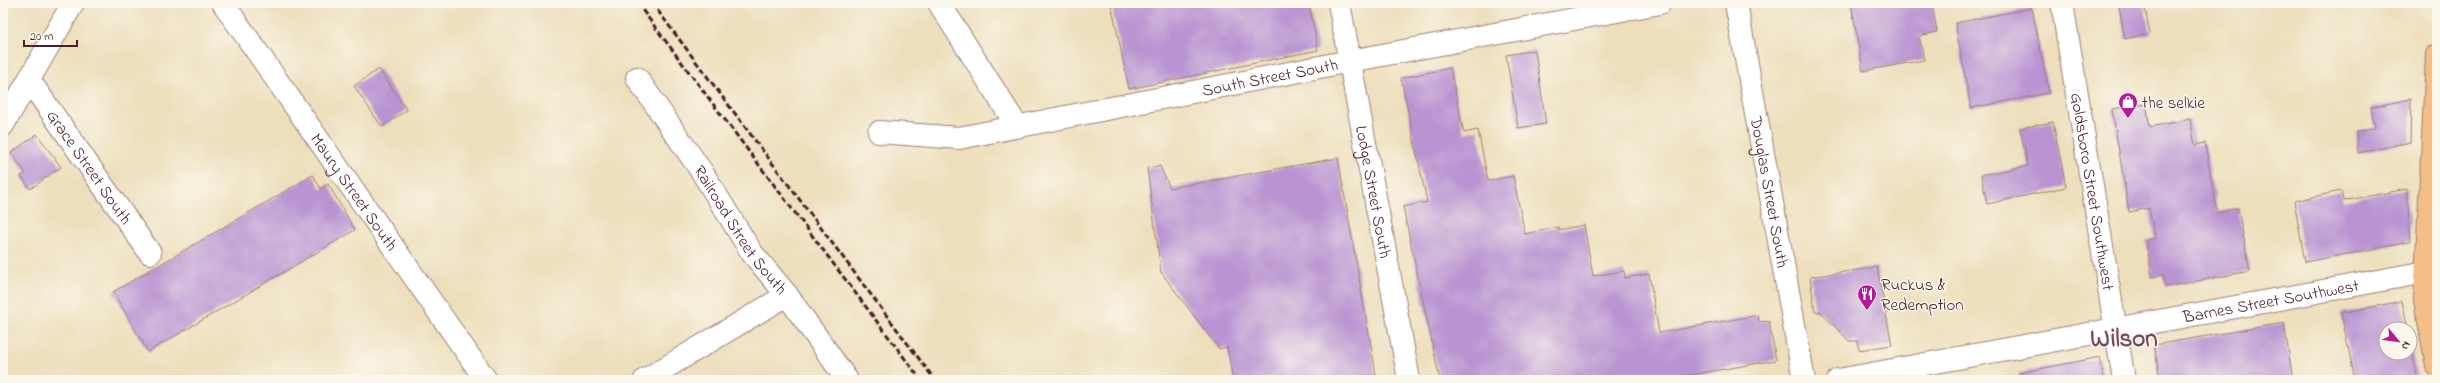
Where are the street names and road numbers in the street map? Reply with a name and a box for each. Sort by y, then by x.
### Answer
street label: South Street South [1200,53,1340,104]
street label: Goldsboro Street Southwest [2063,91,2120,293]
street label: Grace Street South [40,105,137,230]
street label: Douglas Street South [1743,114,1795,270]
street label: Lodge Street South [1348,124,1397,261]
street label: Maury Street South [303,129,403,256]
street label: Railroad Street South [687,161,793,301]
street label: Barnes Street Southwest [2180,274,2361,331]

